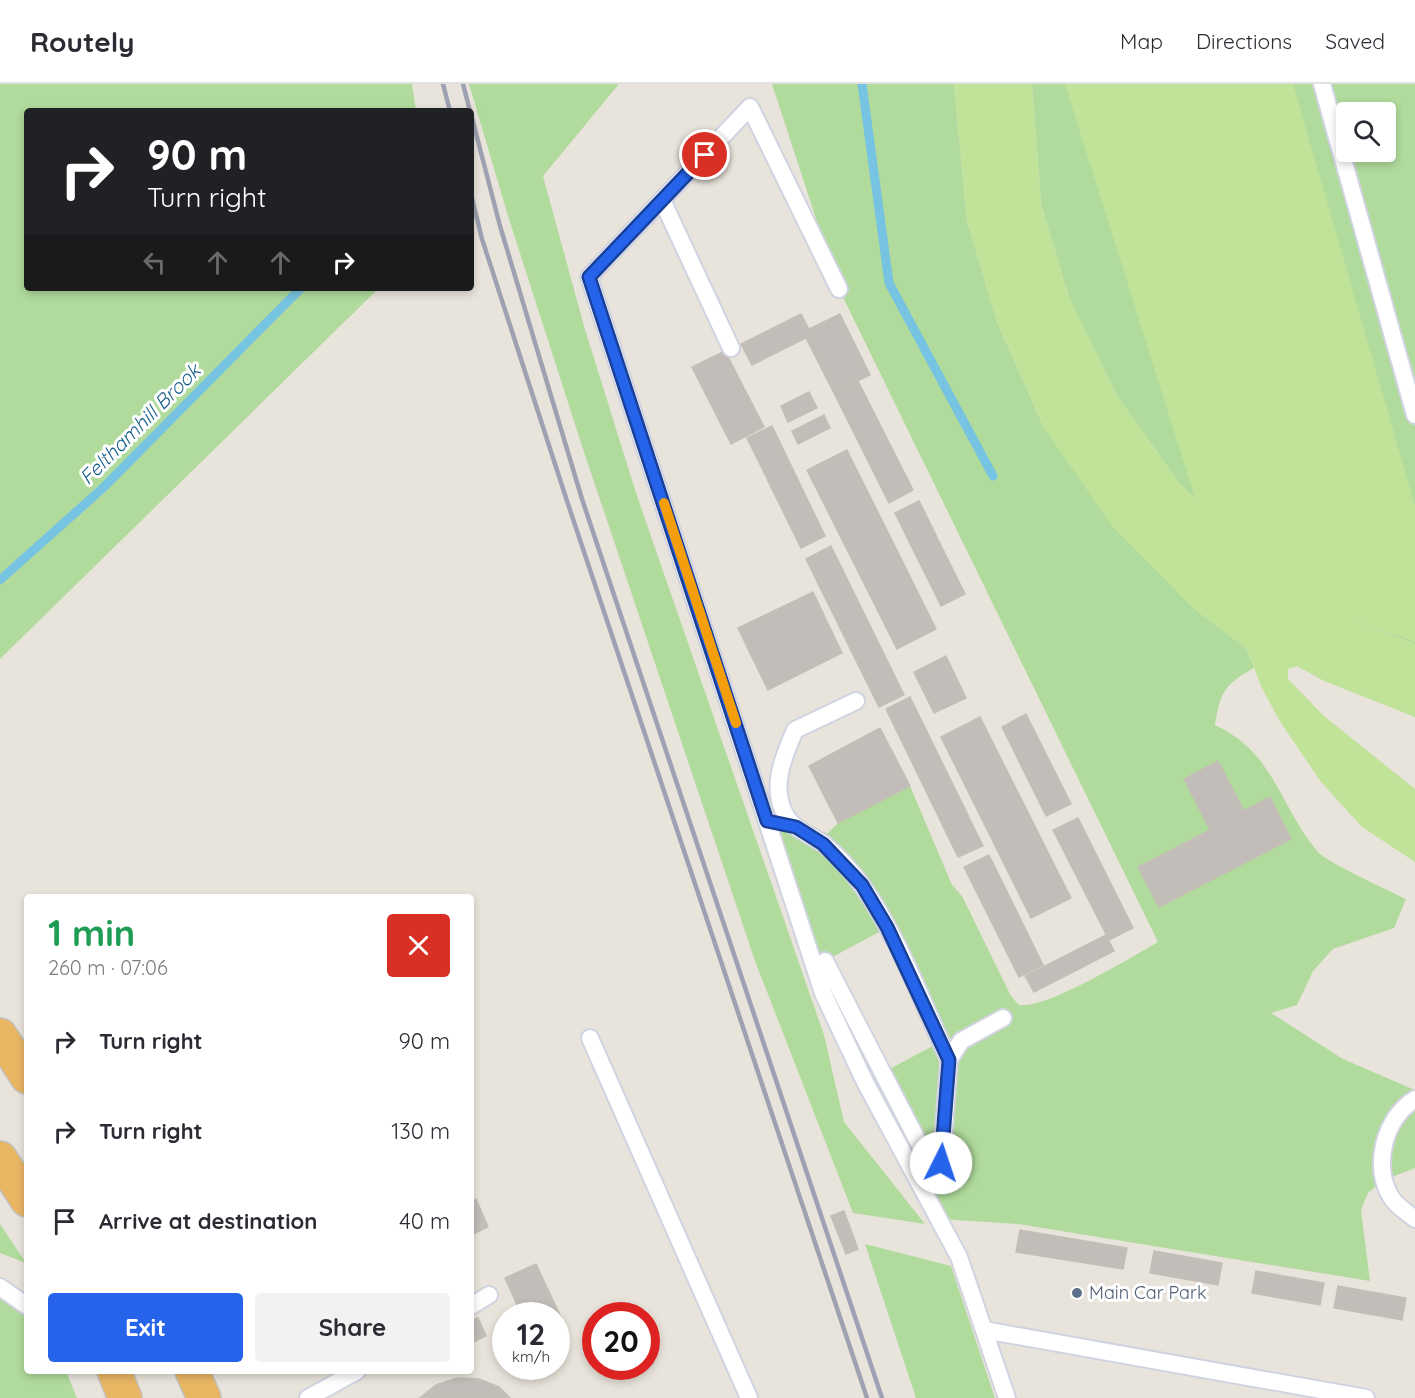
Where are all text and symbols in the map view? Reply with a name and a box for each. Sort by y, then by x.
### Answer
text: Routely [30,24,134,59]
text: Map [1120,28,1163,54]
text: Directions [1196,28,1292,54]
text: Saved [1325,28,1385,54]
map controls [1336,102,1396,162]
button: search [1336,102,1396,162]
text: 90 m [147,128,247,181]
pin [679,129,730,180]
icon: right [48,132,126,210]
icon: arrive [688,138,721,171]
text: Turn right [147,180,266,214]
icon: left [138,246,171,279]
icon: ahead [201,246,234,279]
icon: ahead [264,246,297,279]
icon: right [327,246,360,279]
water label: Felthamhill Brook [74,356,207,489]
text: 1 min [48,910,135,955]
button: close [387,914,450,977]
text: 260 m · 07:06 [48,955,168,980]
icon: right [48,1025,81,1058]
text: Turn right [99,1027,203,1055]
text: 90 m [399,1027,450,1055]
icon: right [48,1115,81,1148]
text: Turn right [99,1117,203,1145]
text: 130 m [391,1117,450,1145]
position arrow [909,1131,973,1195]
icon: arrive [48,1205,81,1238]
text: Arrive at destination [99,1207,317,1235]
text: 40 m [399,1207,450,1235]
place label: Main Car Park [1089,1281,1207,1304]
marker: Main Car Park [1070,1286,1084,1300]
button: Exit [48,1293,243,1362]
button: Share [255,1293,450,1362]
speed limit sign: 20 [582,1302,660,1380]
text: 12 [517,1315,545,1353]
text: km/h [512,1347,550,1366]

